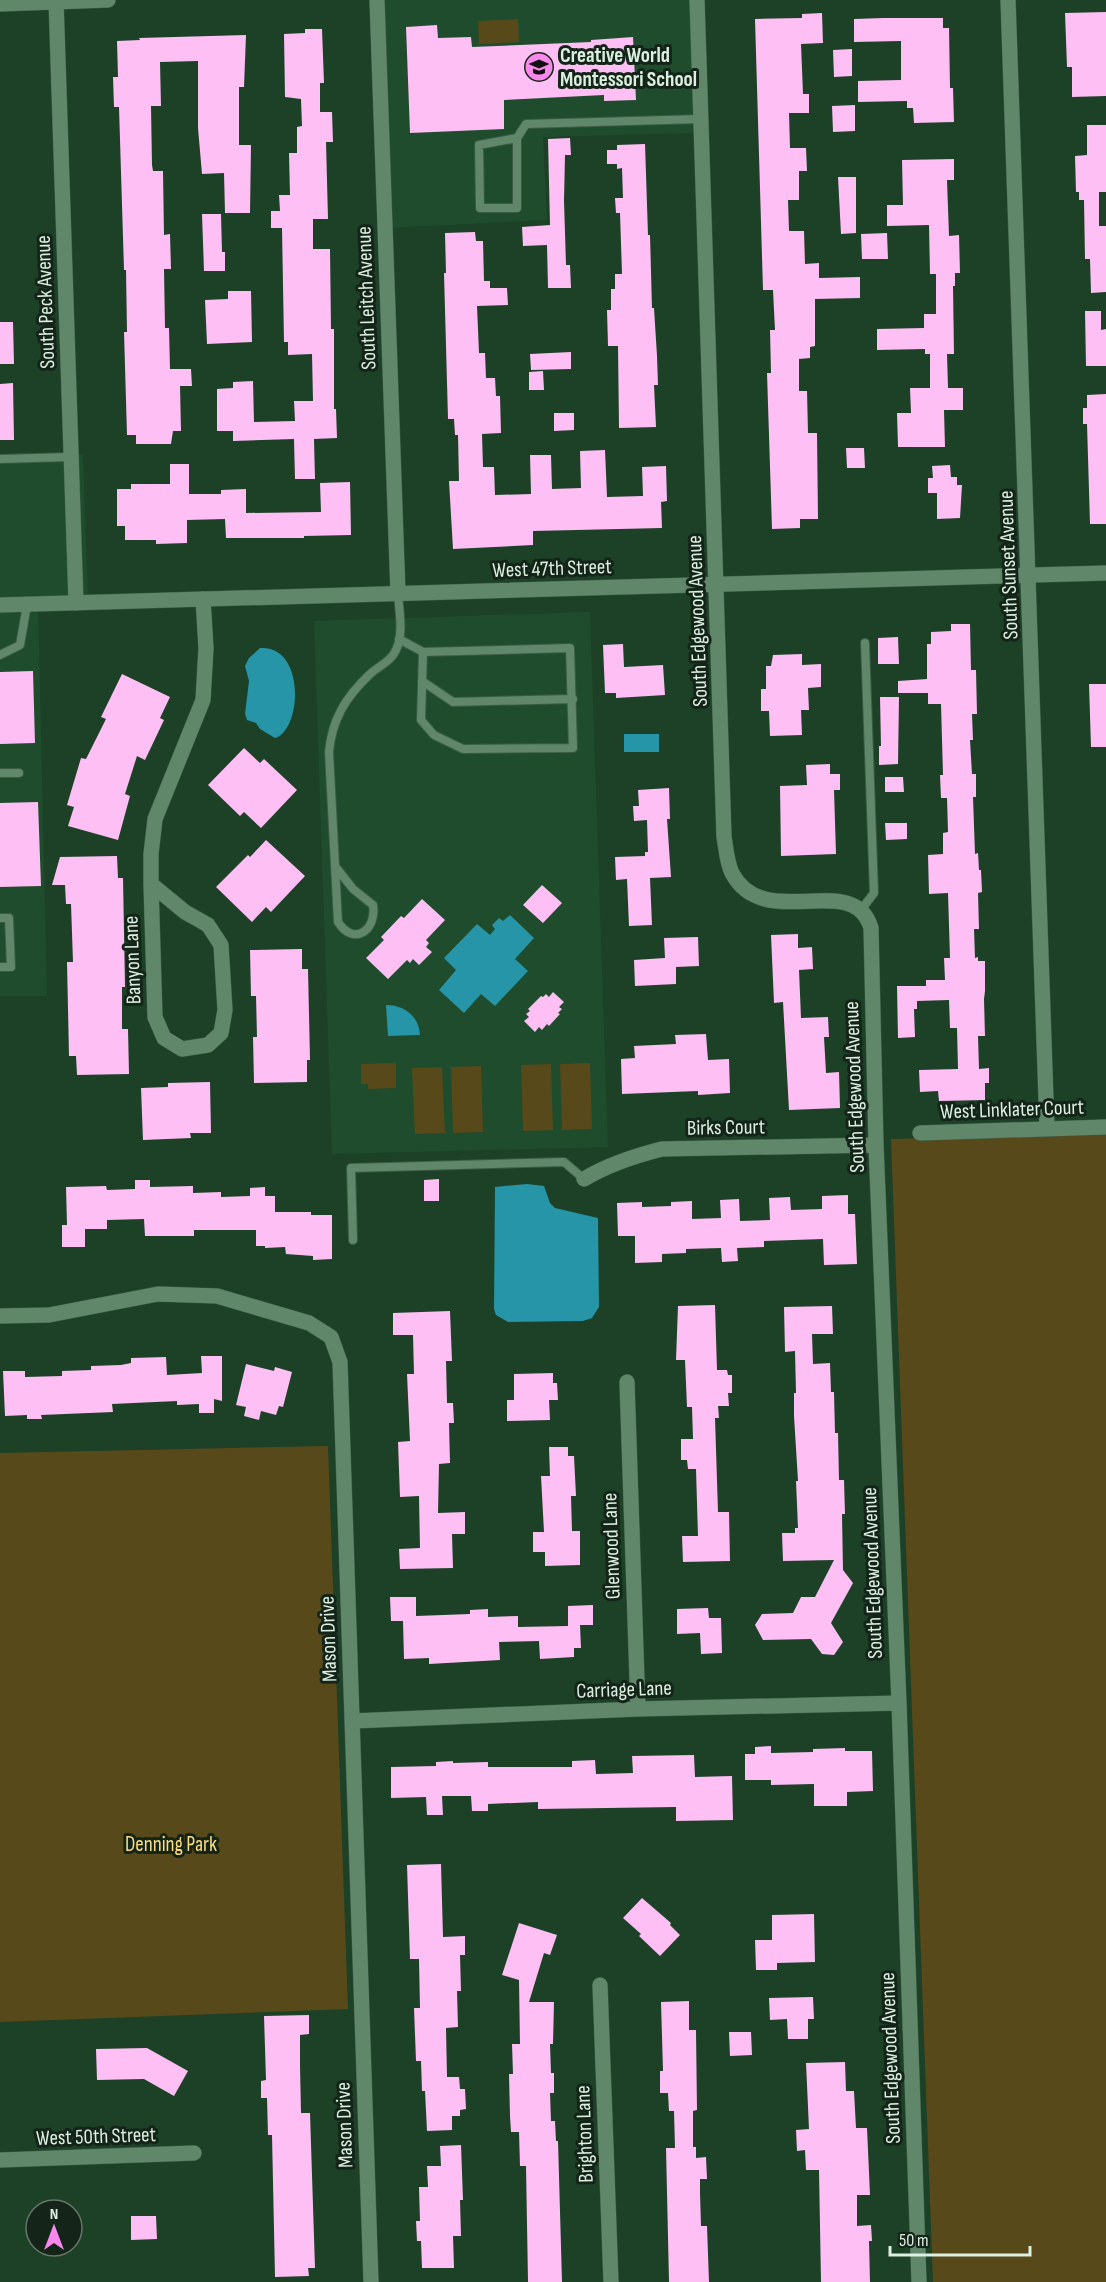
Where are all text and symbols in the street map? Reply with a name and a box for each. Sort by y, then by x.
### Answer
place label: Creative World Montessori School [560,43,697,92]
school or university icon: Creative World Montessori School [523,51,555,83]
street label: South Leitch Avenue [352,226,381,370]
street label: South Peck Avenue [31,235,60,369]
street label: South Sunset Avenue [993,490,1024,640]
street label: South Edgewood Avenue [682,535,713,707]
street label: West 47th Street [492,554,612,583]
street label: Banyon Lane [118,915,147,1005]
street label: South Edgewood Avenue [839,1001,870,1173]
street label: West Linklater Court [940,1094,1084,1125]
street label: Birks Court [687,1114,765,1141]
street label: South Edgewood Avenue [857,1487,888,1659]
street label: Glenwood Lane [597,1492,626,1600]
street label: Mason Drive [315,1596,342,1682]
street label: Carriage Lane [576,1675,672,1704]
park label: Denning Park [125,1832,217,1857]
street label: South Edgewood Avenue [875,1972,906,2144]
street label: Mason Drive [331,2082,358,2168]
street label: Brighton Lane [570,2085,599,2183]
street label: West 50th Street [36,2122,156,2151]
north arrow [24,2198,84,2258]
text: N [50,2205,58,2224]
scale bar [890,2219,1030,2257]
text: 50 m [899,2230,929,2251]

